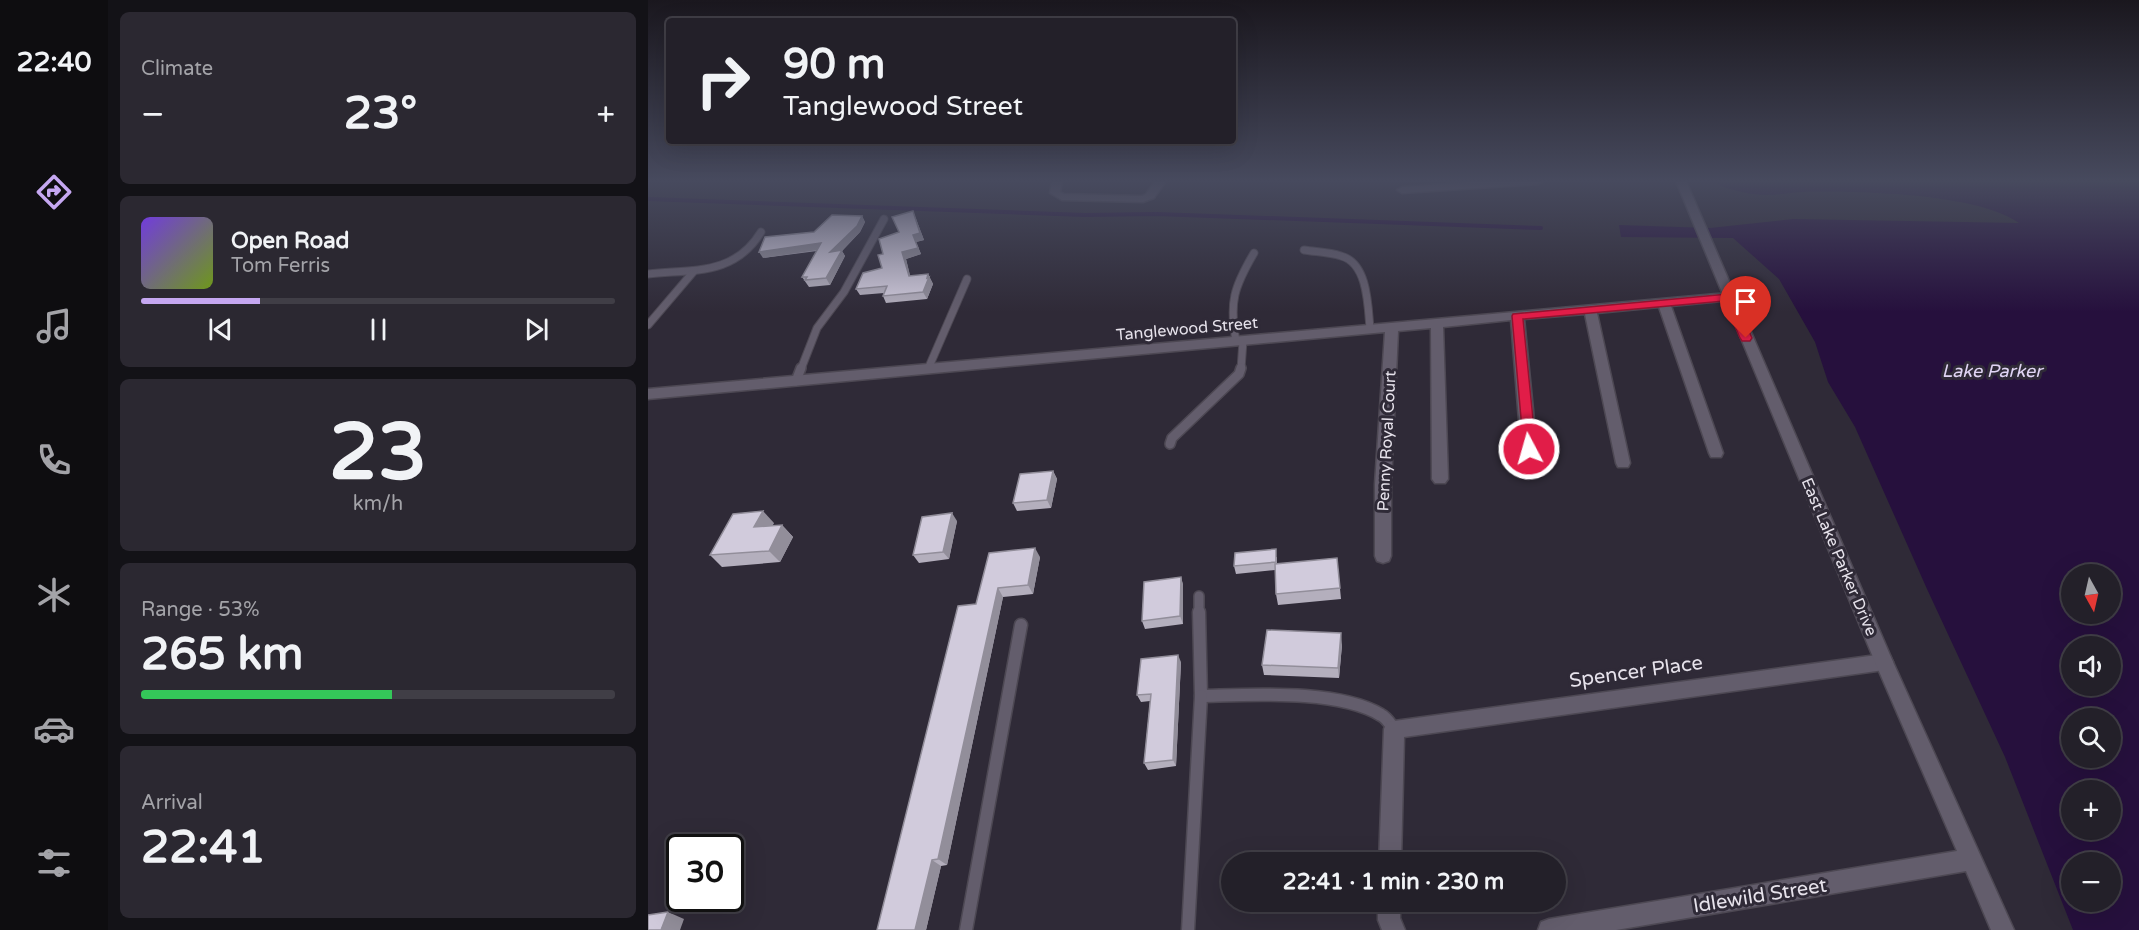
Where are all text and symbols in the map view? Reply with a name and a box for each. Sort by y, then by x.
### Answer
text: 90 m [783,39,885,90]
icon: right [684,42,762,120]
text: 22:40 [17,46,91,79]
text: Climate [141,57,213,81]
text: 23° [344,87,417,141]
text: Tanglewood Street [783,90,1023,123]
text: − [141,95,165,134]
text: + [596,95,615,134]
icon: directions [33,171,75,213]
text: Open Road [231,228,349,254]
text: Tom Ferris [231,254,330,278]
pin [1720,276,1771,338]
icon: arrive [1729,285,1762,318]
icon: music [33,305,75,347]
icon: previous [204,313,237,346]
icon: pause [362,313,395,346]
icon: next [520,313,553,346]
street label: Tanglewood Street [1115,313,1259,345]
water label: Lake Parker [1942,360,2044,382]
street label: Penny Royal Court [1373,370,1401,512]
text: 23 [329,406,427,500]
position arrow [1497,417,1561,481]
icon: phone [33,439,75,481]
street label: East Lake Parker Drive [1797,475,1881,639]
text: km/h [353,492,403,516]
north arrow [2061,564,2121,624]
map controls [2061,564,2121,912]
icon: climate [33,574,75,616]
text: Range · 53% [141,598,260,622]
text: 265 km [141,628,303,682]
button: sound [2061,636,2121,696]
street label: Spencer Place [1568,651,1704,693]
icon: car [33,708,75,750]
button: search [2061,708,2121,768]
button: + [2061,780,2121,840]
text: Arrival [141,791,203,815]
text: 22:41 [141,821,266,875]
speed limit sign: 30 [666,834,744,912]
icon: filters [33,842,75,884]
button: − [2061,852,2121,912]
text: 22:41 · 1 min · 230 m [1283,869,1504,895]
street label: Idlewild Street [1691,874,1829,918]

